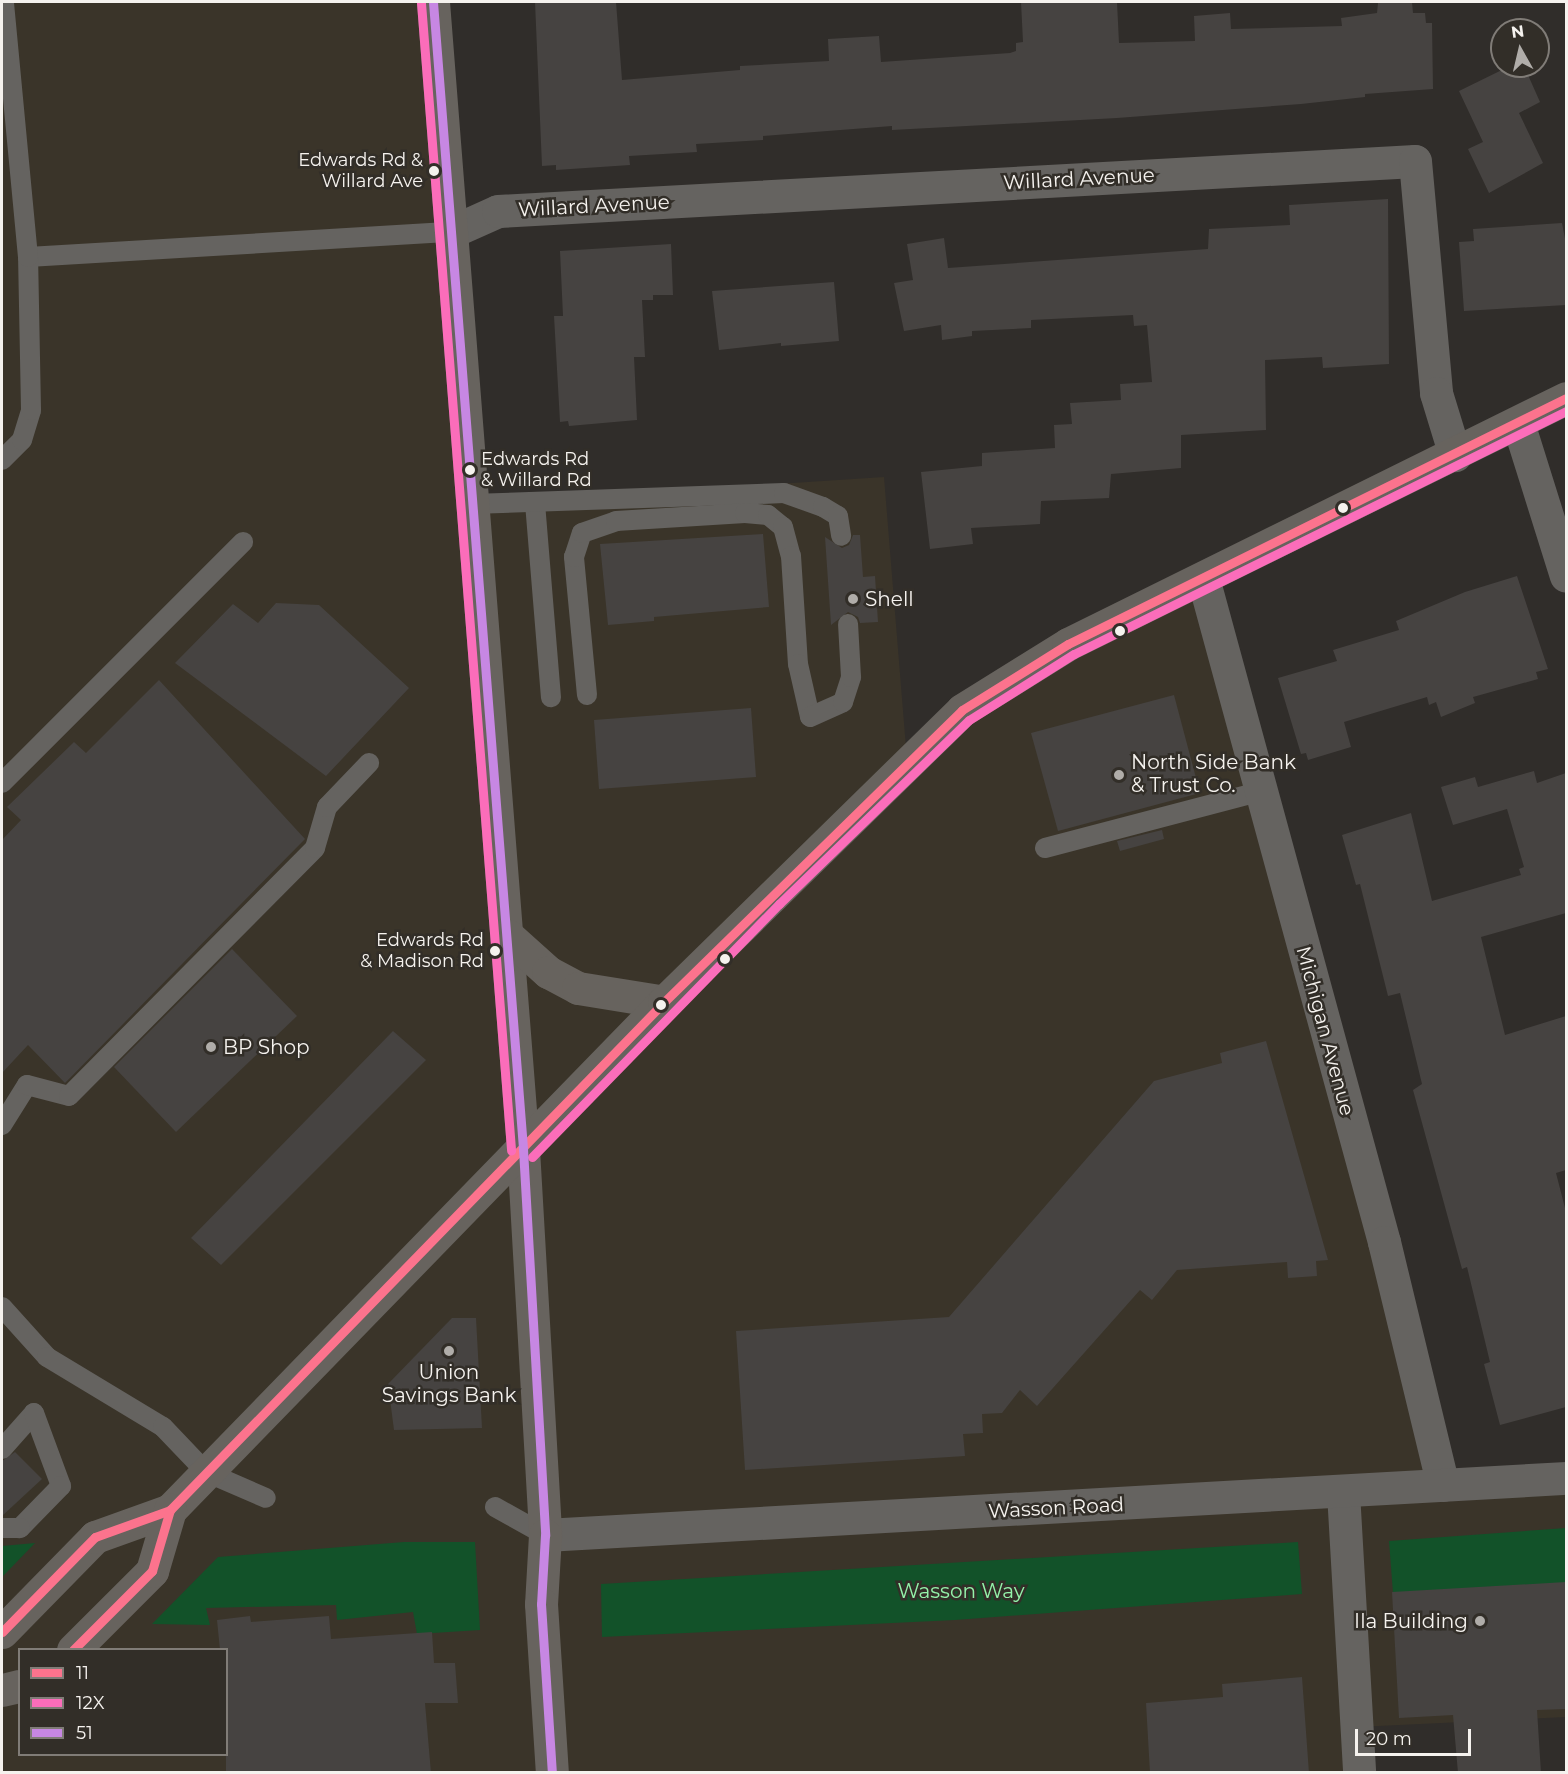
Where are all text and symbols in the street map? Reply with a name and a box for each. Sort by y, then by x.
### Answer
north arrow [1490,18,1550,78]
text: N [1510,21,1525,42]
place label: Edwards Rd & Willard Ave [298,150,423,192]
street label: Willard Avenue [1003,163,1155,195]
marker: Edwards Rd & Willard Ave [428,165,440,177]
street label: Willard Avenue [518,190,670,222]
place label: Edwards Rd & Willard Rd [481,449,592,492]
marker: Edwards Rd & Willard Rd [464,464,476,476]
unlabelled marker [1337,502,1349,514]
place label: Shell [865,587,914,611]
marker: Shell [846,592,860,606]
unlabelled marker [1114,625,1126,637]
place label: North Side Bank & Trust Co. [1131,751,1296,798]
marker: North Side Bank & Trust Co. [1112,768,1126,782]
place label: Edwards Rd & Madison Rd [360,930,484,972]
street label: Michigan Avenue [1291,944,1359,1118]
marker: Edwards Rd & Madison Rd [489,945,501,957]
unlabelled marker [719,953,731,965]
unlabelled marker [655,999,667,1011]
place label: BP Shop [223,1035,310,1059]
marker: BP Shop [204,1040,218,1054]
marker: Union Savings Bank [442,1344,456,1358]
place label: Union Savings Bank [382,1360,516,1407]
street label: Wasson Road [987,1492,1125,1524]
park label: Wasson Way [897,1579,1025,1603]
place label: Ila Building [1354,1609,1468,1633]
marker: Ila Building [1473,1614,1487,1628]
legend [18,1648,228,1756]
text: 11 [76,1662,89,1684]
text: 12X [76,1692,105,1714]
scale bar [1358,1717,1474,1755]
text: 51 [76,1722,93,1744]
text: 20 m [1366,1728,1412,1750]

